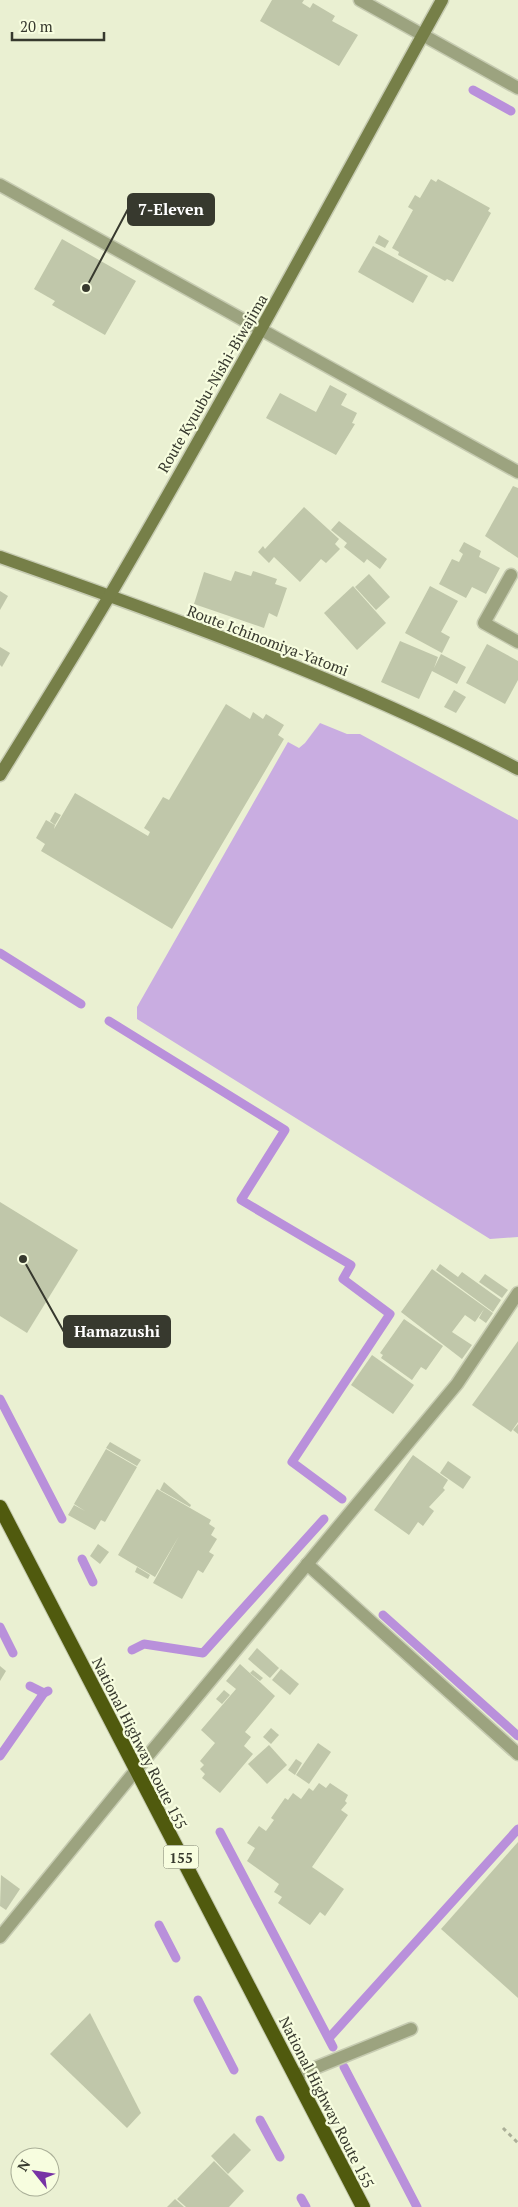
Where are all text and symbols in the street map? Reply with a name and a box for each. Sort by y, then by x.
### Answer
scale bar [12,10,105,42]
text: 20 m [20,16,53,36]
callout: 7-Eleven [128,194,214,225]
text: 7-Eleven [138,198,205,220]
street label: Route Kyuubu-Nishi-Biwajima [153,290,272,476]
street label: Route Ichinomiya-Yatomi [184,600,352,680]
callout: Hamazushi [64,1316,170,1347]
text: Hamazushi [74,1320,160,1342]
street label: National Highway Route 155 [88,1654,192,1832]
road number: 155 [164,1845,198,1868]
street label: National Highway Route 155 [275,2013,379,2191]
north arrow [10,2147,60,2197]
text: N [12,2156,34,2175]

